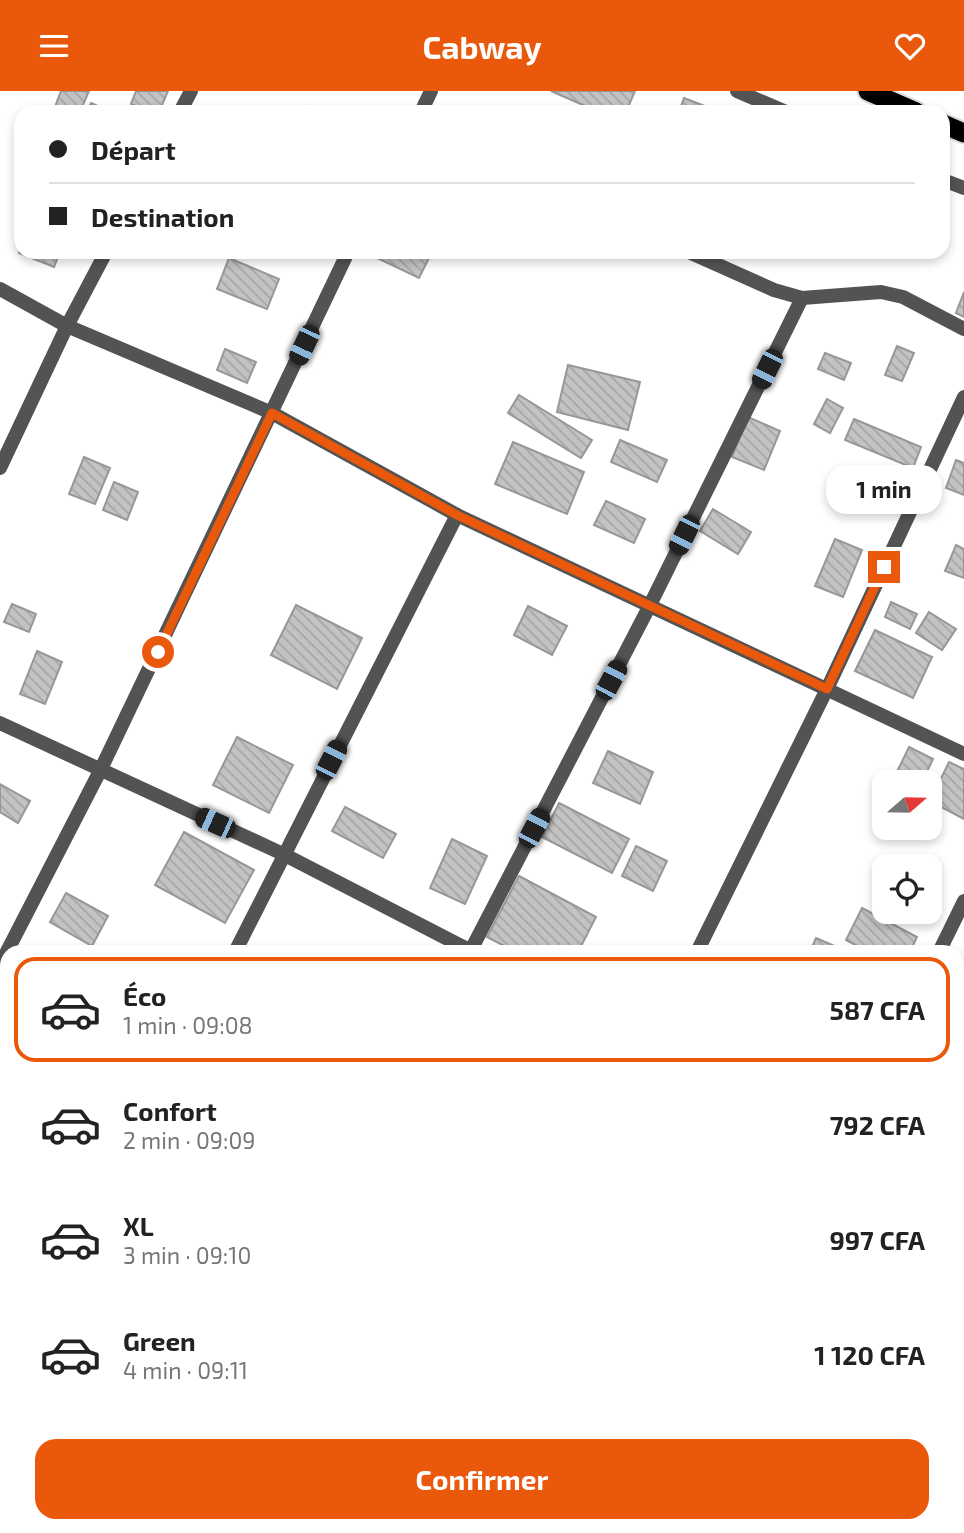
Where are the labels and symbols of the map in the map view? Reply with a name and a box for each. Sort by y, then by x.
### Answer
car [286,322,323,368]
car [749,346,786,392]
callout: 1 min [826,465,942,515]
car [666,512,703,558]
route end [868,551,900,583]
route start [142,636,174,668]
car [592,657,631,703]
car [313,737,350,783]
north arrow [872,770,942,840]
car [192,805,239,841]
car [515,805,554,851]

